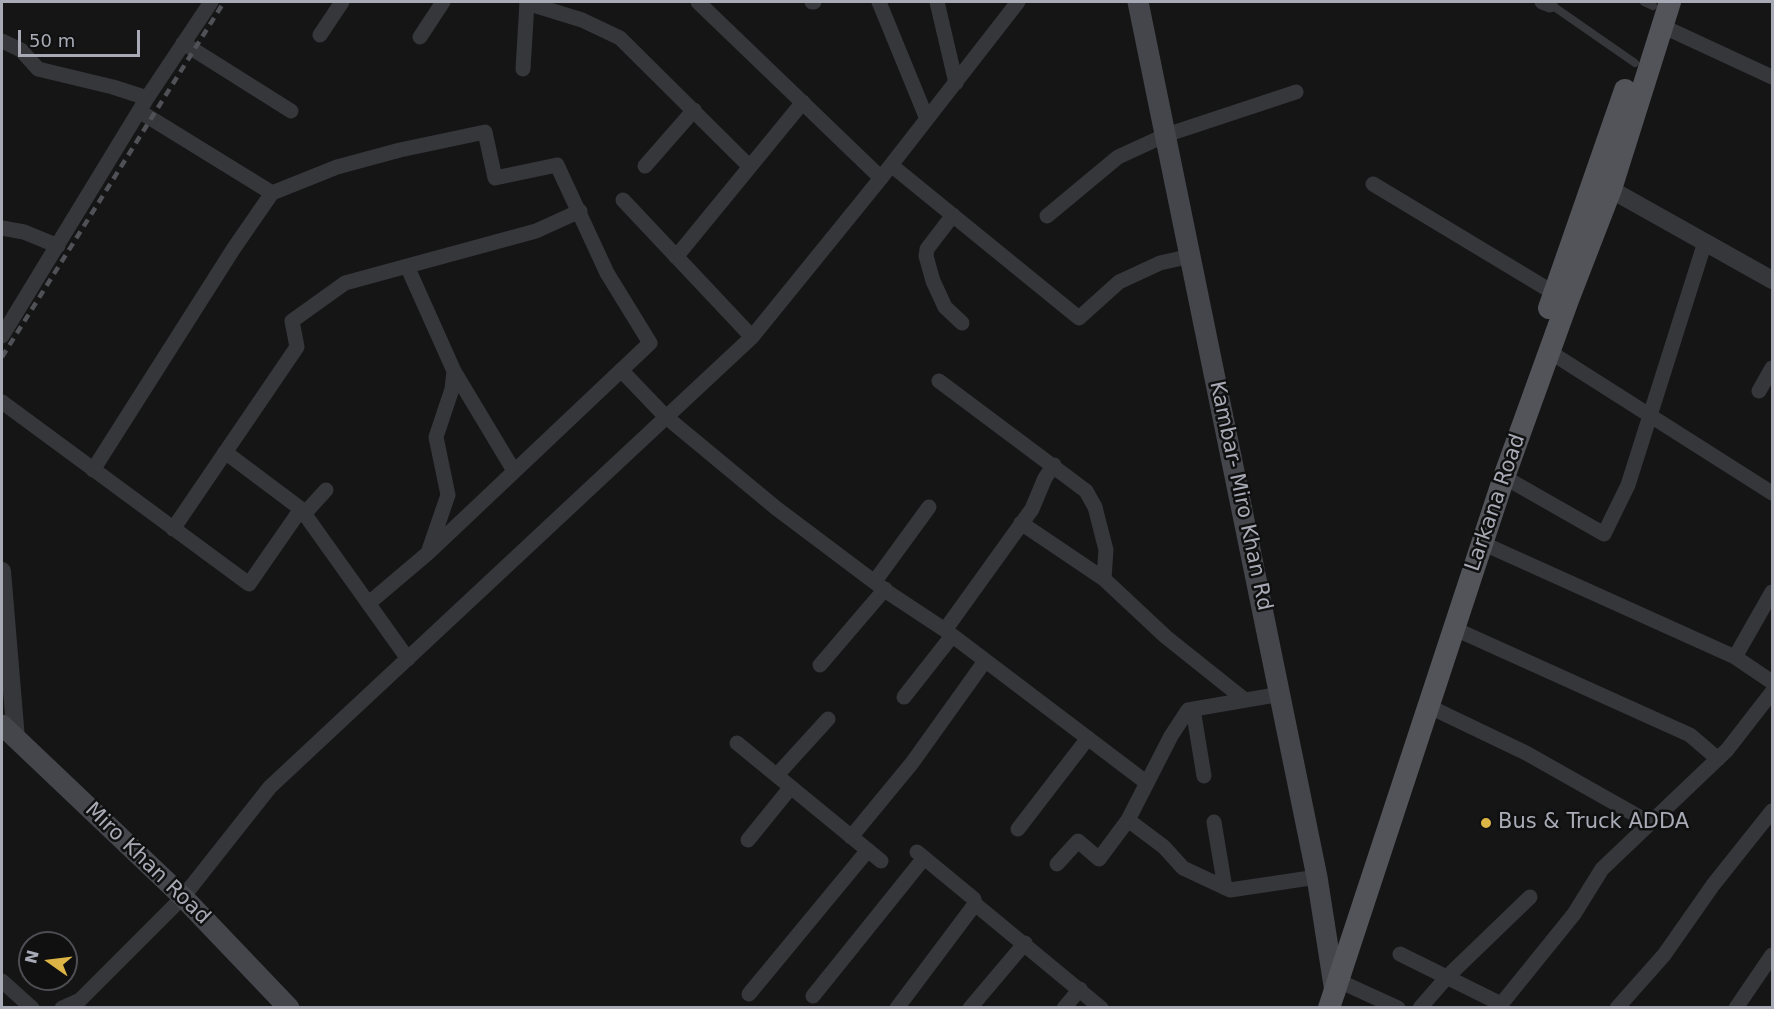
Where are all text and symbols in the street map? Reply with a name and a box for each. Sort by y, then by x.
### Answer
scale bar [21,18,142,56]
text: 50 m [29,30,75,51]
street label: Kambar- Miro Khan Rd [1203,379,1277,613]
street label: Larkana Road [1461,431,1531,575]
street label: Miro Khan Road [79,798,215,930]
place label: Bus & Truck ADDA [1498,810,1689,836]
marker: Bus & Truck ADDA [1479,816,1493,830]
north arrow [18,931,78,991]
text: N [21,948,43,966]

